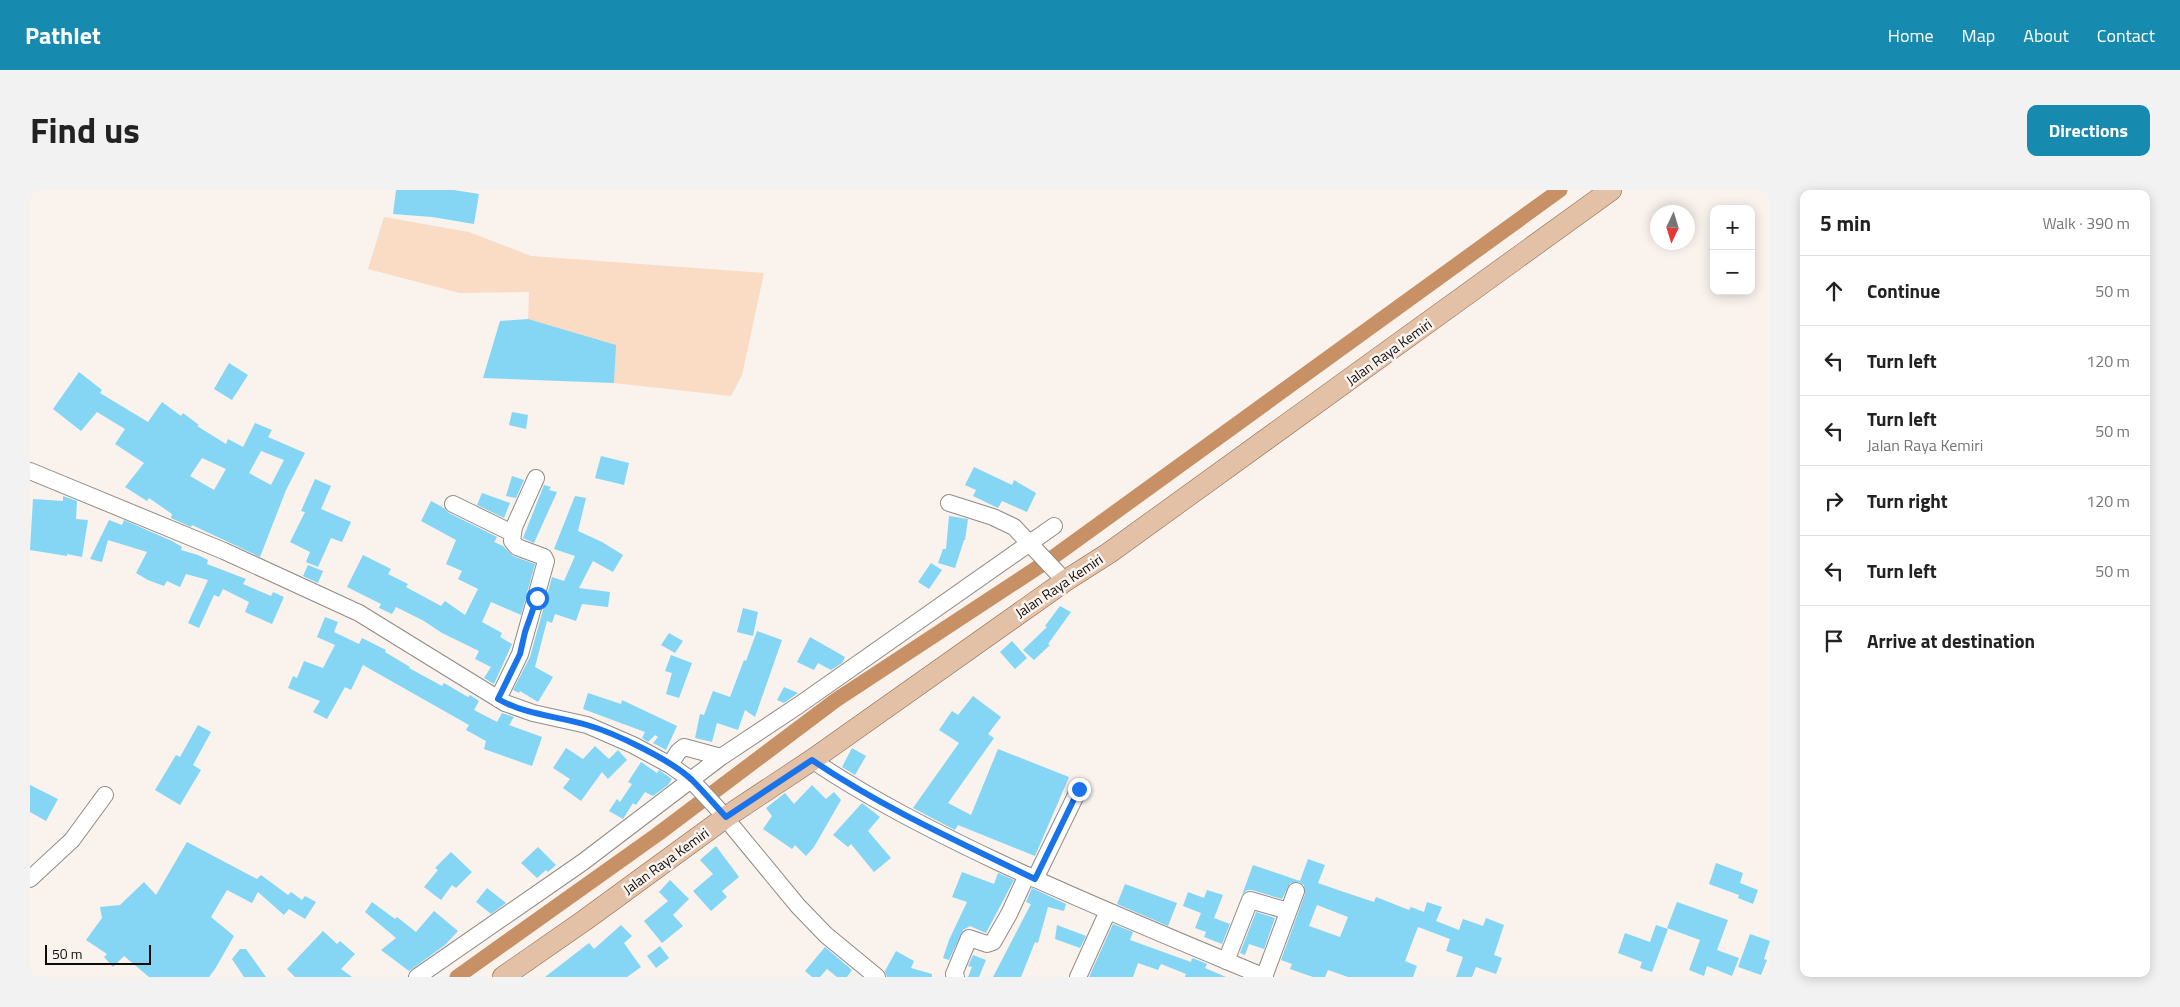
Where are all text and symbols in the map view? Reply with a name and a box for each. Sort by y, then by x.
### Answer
text: Pathlet [25,17,101,53]
text: Home [1888,22,1934,49]
text: Map [1962,22,1995,49]
text: About [2023,22,2069,49]
text: Contact [2097,22,2155,49]
text: Find us [30,103,140,157]
button: Directions [2027,105,2150,156]
north arrow [1650,205,1695,250]
map controls [1710,205,1755,295]
button: + [1710,205,1755,250]
text: 5 min [1820,207,1871,239]
text: Walk · 390 m [2042,211,2130,235]
button: − [1710,250,1755,295]
text: Continue [1867,276,1940,305]
icon: ahead [1820,277,1848,305]
text: 50 m [2095,279,2130,303]
street label: Jalan Raya Kemiri [1341,313,1436,390]
text: Turn left [1867,346,1937,375]
icon: left [1820,347,1848,375]
text: 120 m [2086,349,2130,373]
text: Turn left [1867,404,1937,433]
icon: left [1820,417,1848,445]
text: 50 m [2095,419,2130,443]
text: Jalan Raya Kemiri [1867,433,1983,457]
text: Turn right [1867,486,1948,515]
icon: right [1820,487,1848,515]
text: 120 m [2086,489,2130,513]
street label: Jalan Raya Kemiri [1011,548,1107,623]
text: Turn left [1867,556,1937,585]
icon: left [1820,557,1848,585]
text: 50 m [2095,559,2130,583]
route start [526,587,549,610]
text: Arrive at destination [1867,626,2035,655]
icon: arrive [1820,627,1848,655]
route end [1068,778,1091,801]
street label: Jalan Raya Kemiri [618,822,713,899]
scale bar [45,942,151,965]
text: 50 m [52,943,82,964]

